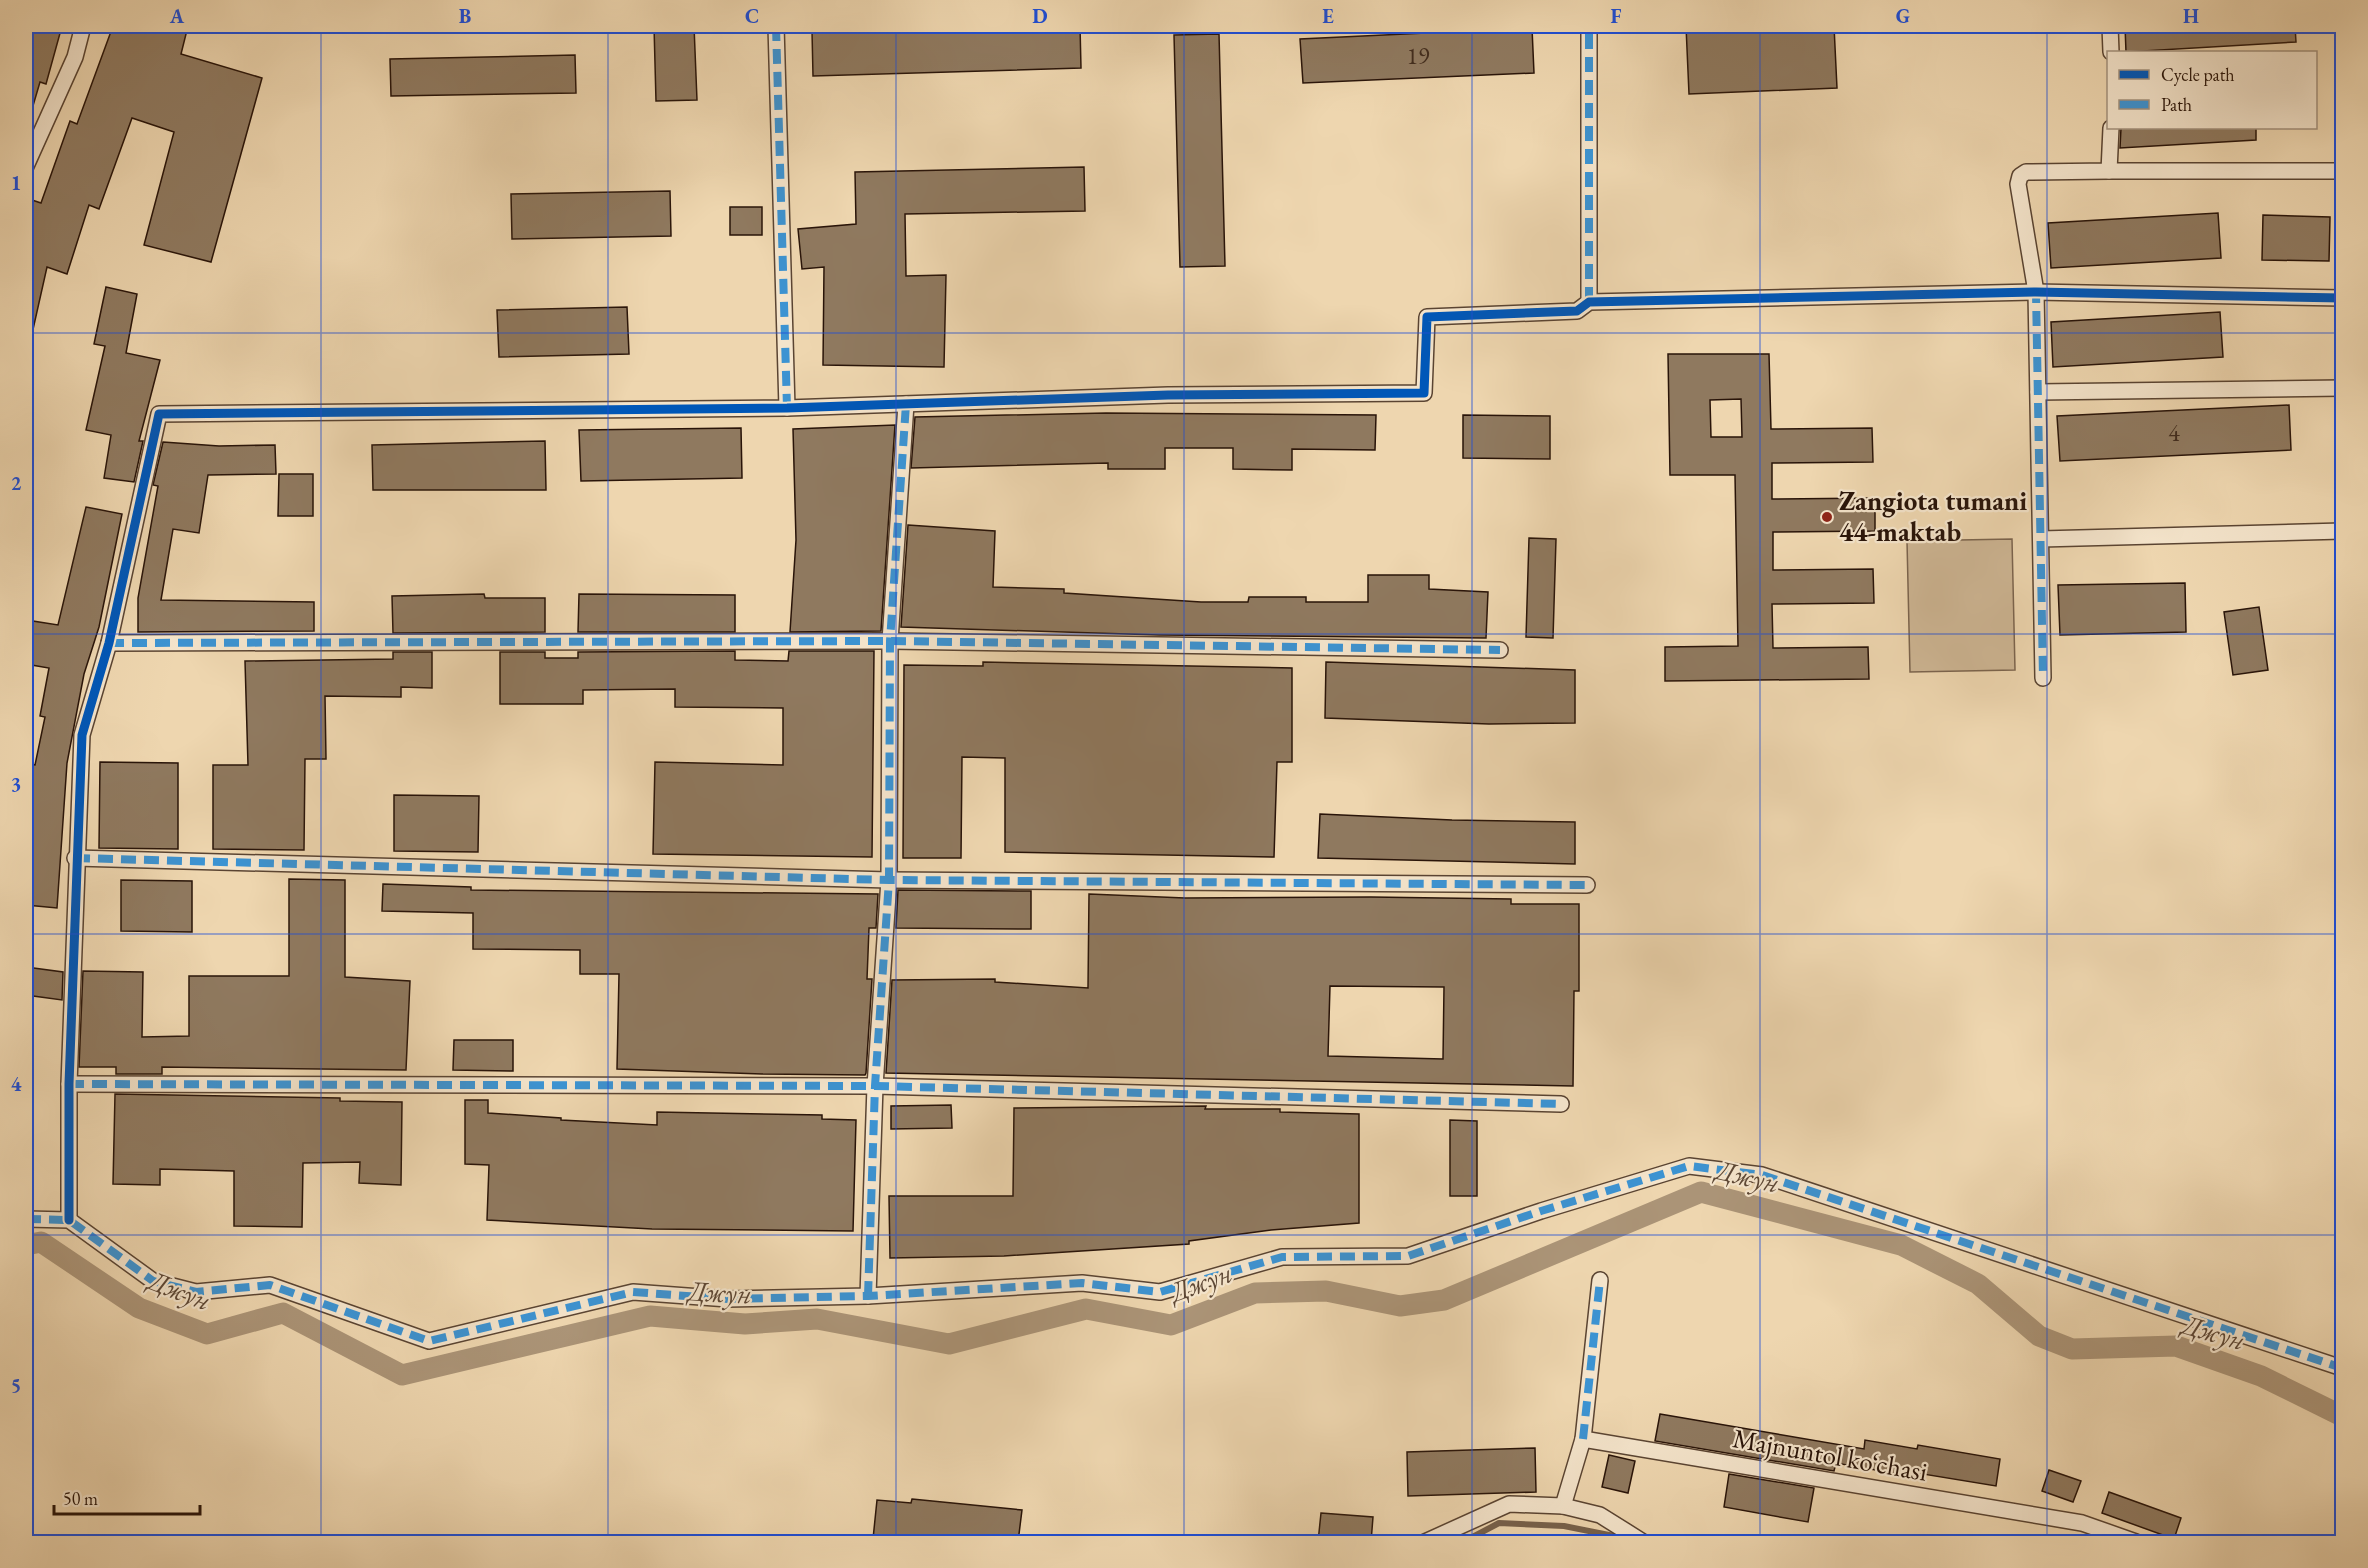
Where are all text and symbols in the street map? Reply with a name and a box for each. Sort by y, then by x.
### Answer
text: A [169,3,185,29]
text: B [459,3,471,29]
text: C [745,3,759,29]
text: D [1032,3,1048,29]
text: E [1322,3,1334,29]
text: F [1611,3,1622,29]
text: G [1896,3,1910,29]
text: H [2183,3,2199,29]
house number: 19 [1406,40,1430,71]
legend [2107,51,2317,129]
text: Cycle path [2161,63,2235,86]
text: Path [2161,93,2192,116]
text: 1 [11,170,21,196]
house number: 4 [2168,417,2180,448]
text: 2 [11,470,22,496]
place label: Zangiota tumani 44-maktab [1839,483,2027,549]
marker: Zangiota tumani 44-maktab [1820,510,1834,524]
text: 3 [11,771,21,797]
text: 4 [11,1071,22,1097]
water label: Джун [1711,1151,1783,1201]
water label: Джун [1163,1254,1237,1310]
water label: Джун [142,1261,216,1318]
water label: Джун [685,1272,753,1312]
water label: Джун [2177,1305,2250,1358]
text: 5 [11,1372,21,1398]
street label: Majnuntol ko‘chasi [1730,1420,1931,1489]
scale bar [54,1478,200,1516]
text: 50 m [63,1487,98,1510]

